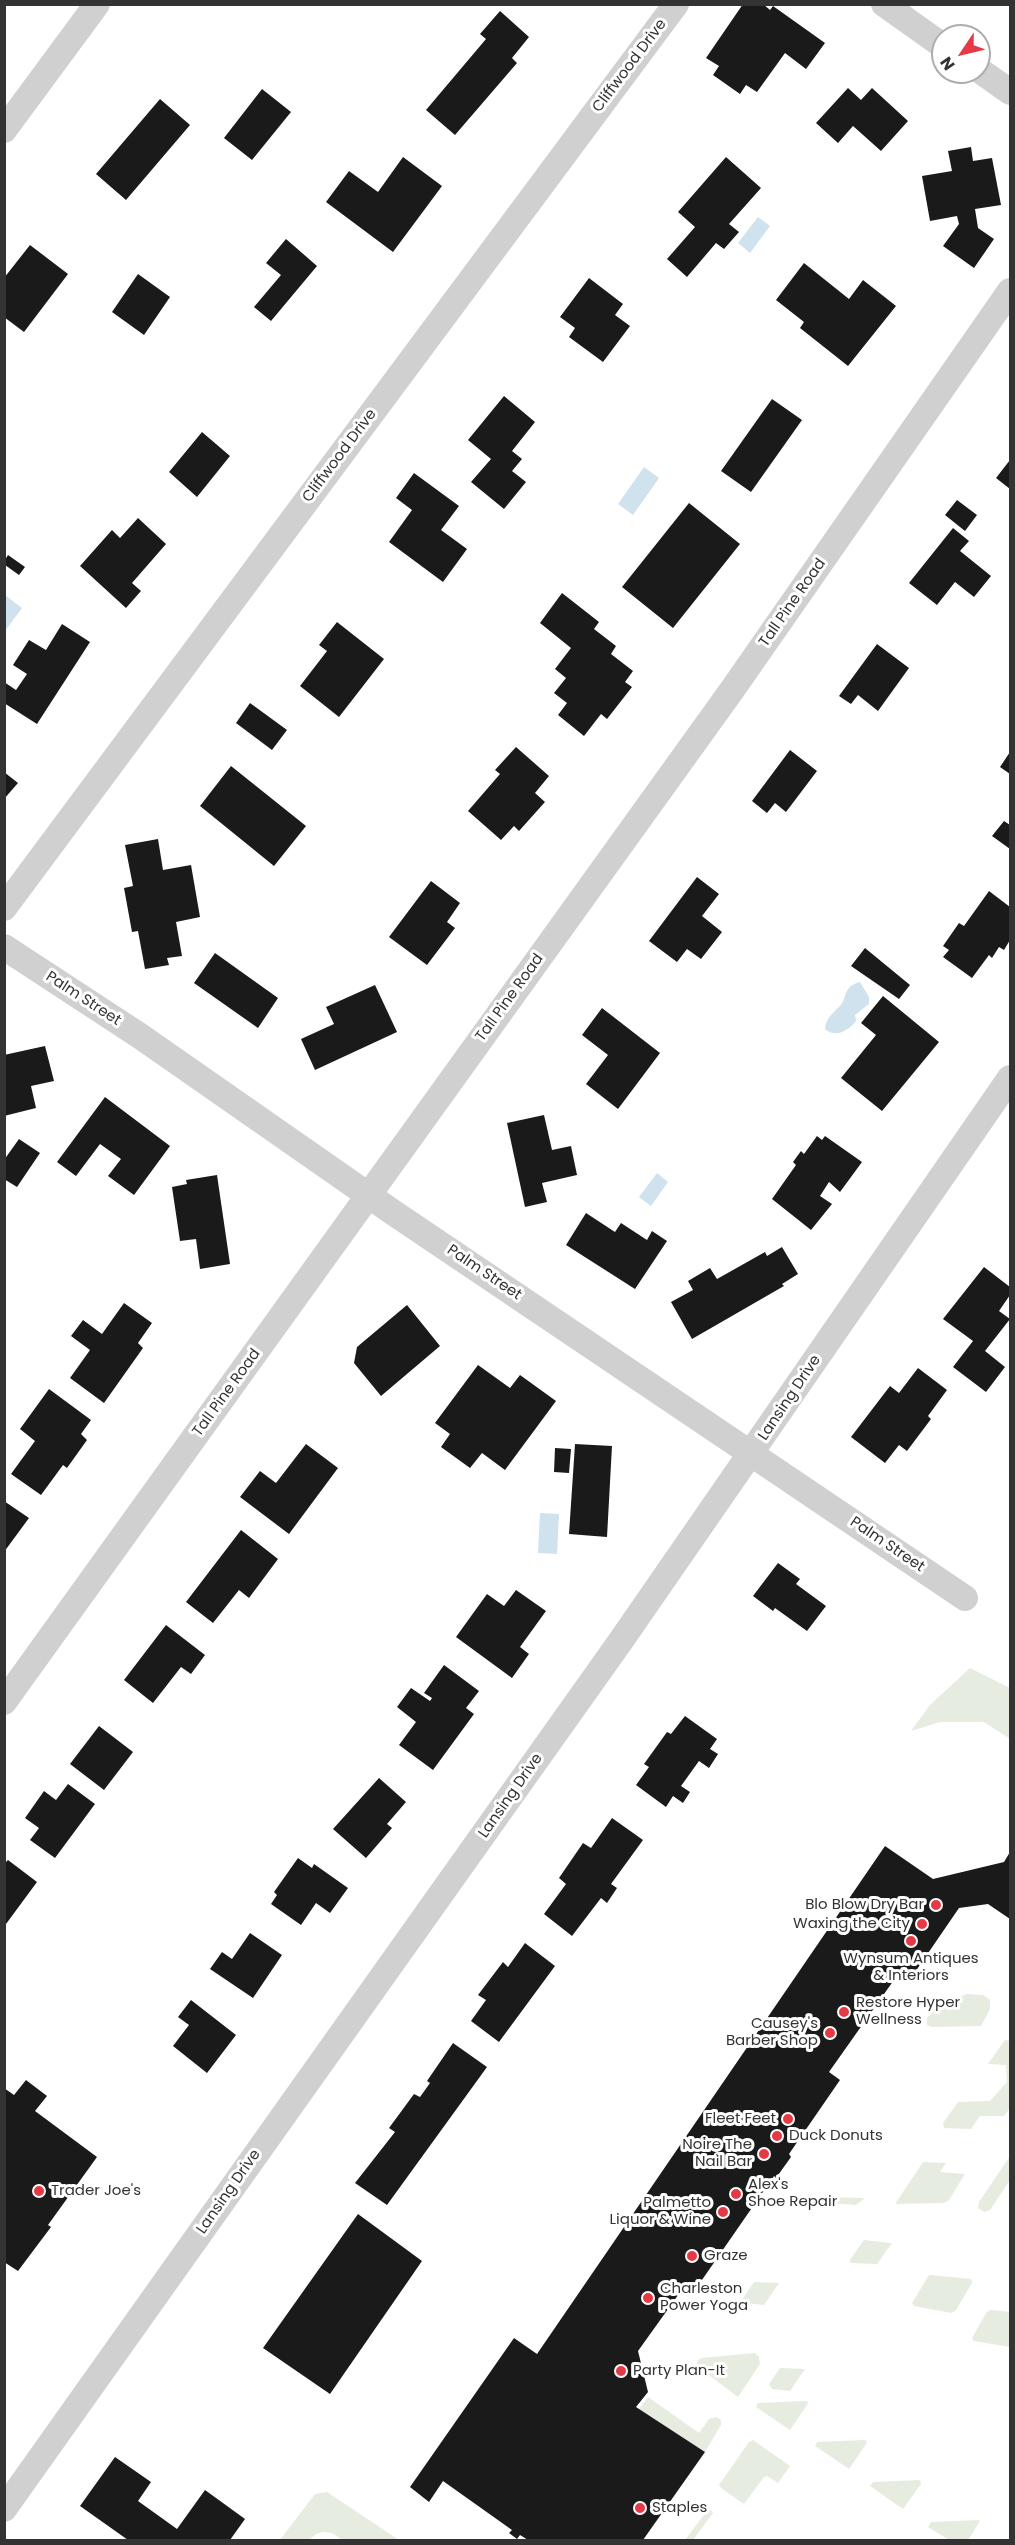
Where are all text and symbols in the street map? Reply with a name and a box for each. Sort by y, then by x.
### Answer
street label: Cliffwood Drive [589,16,671,116]
north arrow [931,24,991,84]
text: N [935,52,960,75]
street label: Cliffwood Drive [299,406,381,506]
street label: Tall Pine Road [756,555,830,651]
street label: Tall Pine Road [472,951,548,1045]
street label: Palm Street [42,968,124,1030]
street label: Palm Street [443,1242,525,1304]
street label: Tall Pine Road [189,1346,265,1440]
street label: Lansing Drive [755,1352,825,1444]
street label: Palm Street [846,1514,928,1576]
street label: Lansing Drive [475,1750,547,1842]
place label: Blo Blow Dry Bar [805,1896,924,1914]
marker: Blo Blow Dry Bar [929,1898,943,1912]
place label: Waxing the City [793,1915,910,1933]
marker: Waxing the City [915,1917,929,1931]
marker: Wynsum Antiques & Interiors [904,1934,918,1948]
place label: Wynsum Antiques & Interiors [843,1950,979,1985]
place label: Restore Hyper Wellness [856,1994,960,2029]
marker: Restore Hyper Wellness [837,2005,851,2019]
place label: Causey's Barber Shop [726,2015,818,2050]
marker: Causey's Barber Shop [823,2026,837,2040]
place label: Fleet Feet [705,2110,776,2128]
marker: Fleet Feet [781,2112,795,2126]
place label: Duck Donuts [789,2127,883,2145]
marker: Duck Donuts [770,2129,784,2143]
place label: Noire The Nail Bar [682,2136,752,2171]
street label: Lansing Drive [193,2146,265,2238]
marker: Noire The Nail Bar [757,2147,771,2161]
place label: Alex's Shoe Repair [748,2176,837,2211]
place label: Trader Joe's [51,2182,141,2200]
marker: Trader Joe's [32,2184,46,2198]
marker: Alex's Shoe Repair [729,2187,743,2201]
place label: Palmetto Liquor & Wine [610,2194,711,2229]
marker: Palmetto Liquor & Wine [716,2205,730,2219]
place label: Graze [704,2247,748,2265]
marker: Graze [685,2249,699,2263]
place label: Charleston Power Yoga [660,2280,748,2315]
marker: Charleston Power Yoga [641,2291,655,2305]
place label: Party Plan-It [633,2362,725,2380]
marker: Party Plan-It [614,2364,628,2378]
place label: Staples [652,2499,707,2517]
marker: Staples [633,2501,647,2515]

